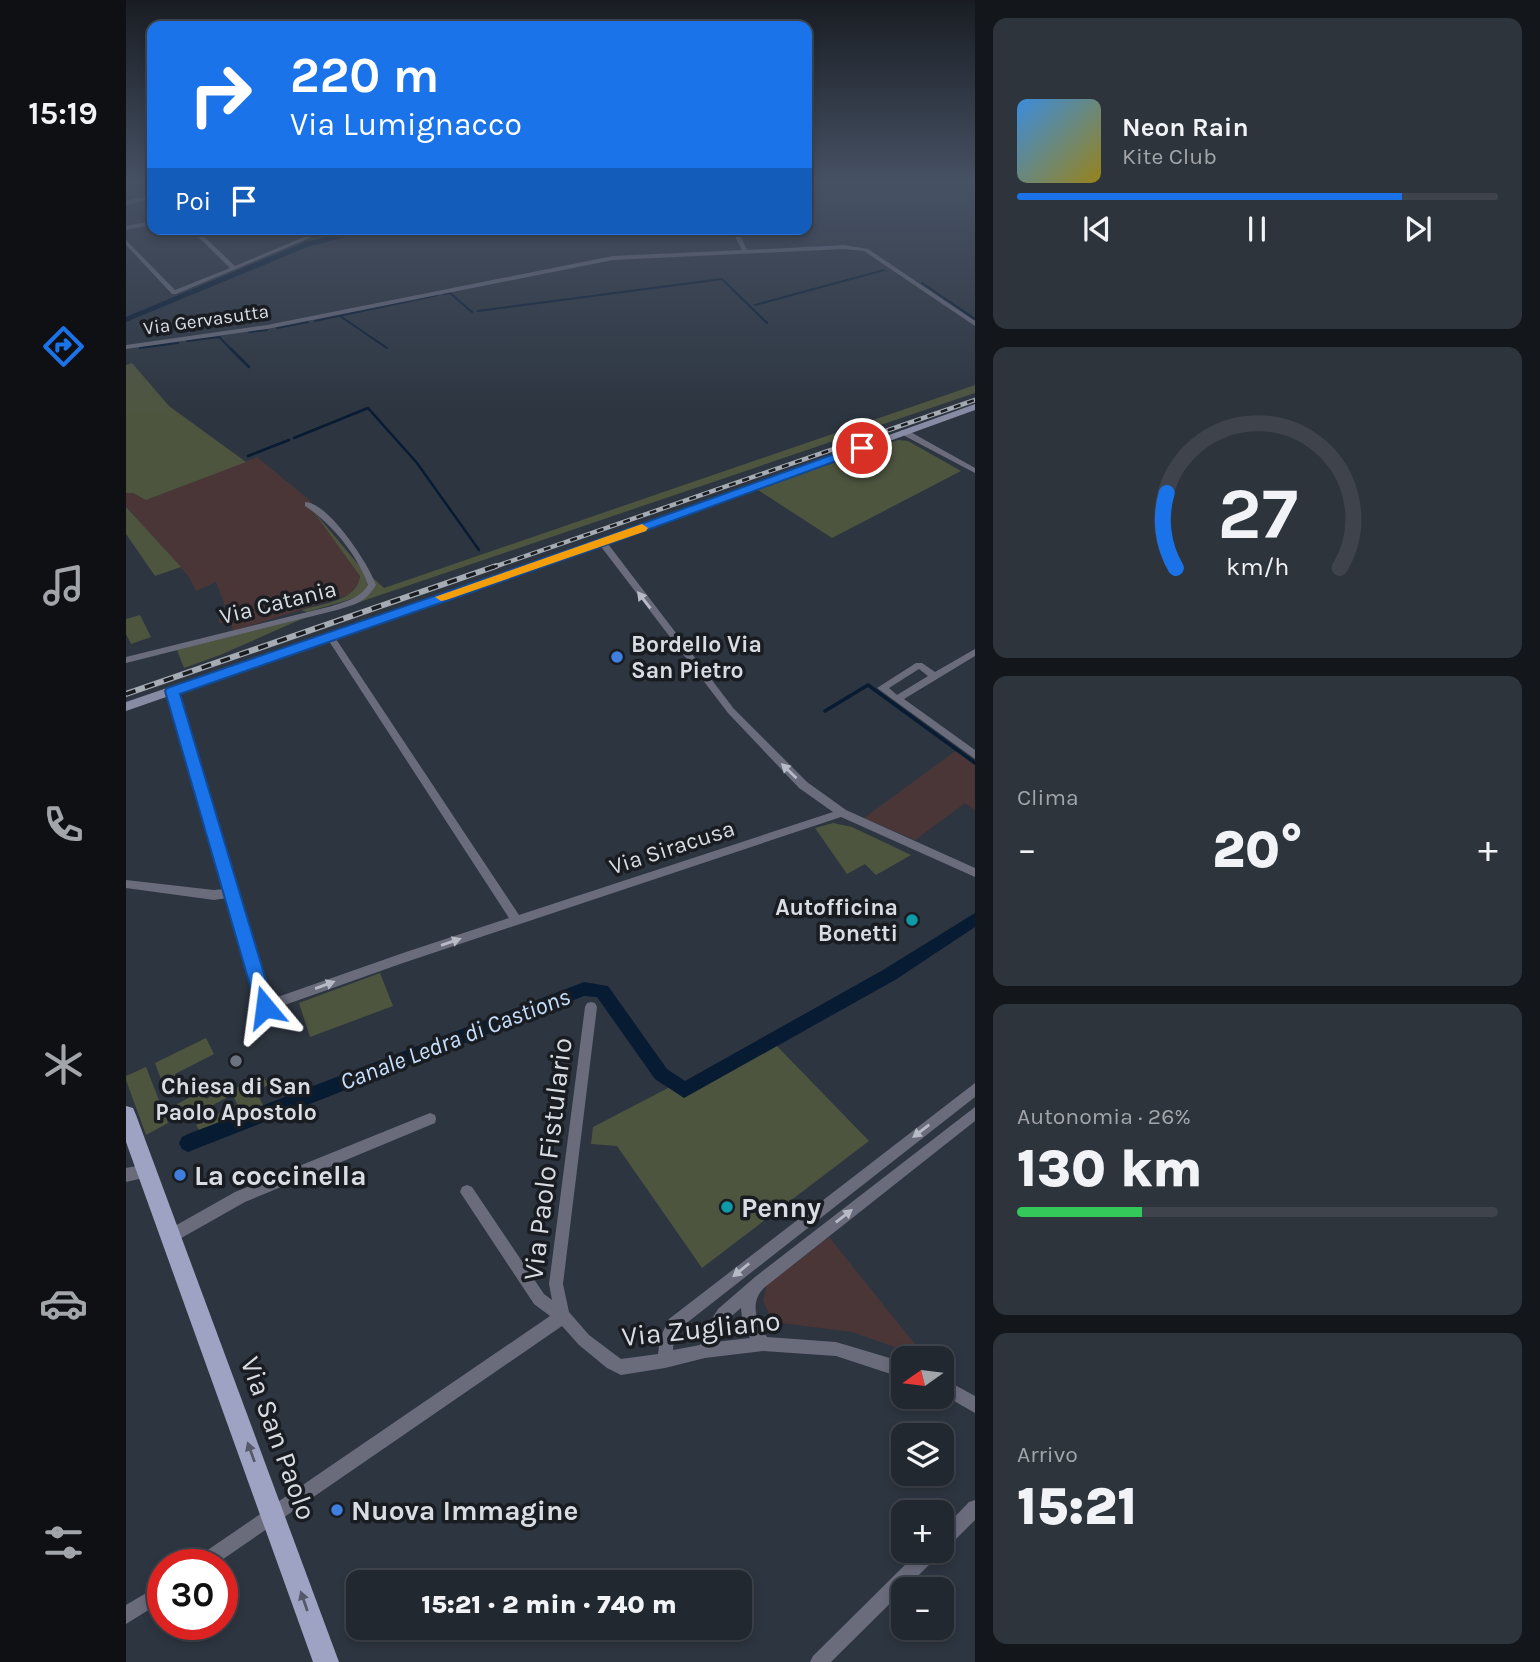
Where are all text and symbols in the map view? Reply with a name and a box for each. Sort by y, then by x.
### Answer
text: 220 m [290,47,439,104]
icon: right [175,49,266,140]
text: 15:19 [28,95,98,132]
text: Via Lumignacco [290,106,522,143]
text: Neon Rain [1122,112,1249,143]
text: Kite Club [1122,143,1217,170]
icon: arrive [225,182,263,220]
text: Poi [175,186,211,217]
icon: previous [1078,210,1116,248]
icon: pause [1238,210,1276,248]
icon: next [1399,210,1437,248]
street label: Via Gervasutta [142,300,270,340]
icon: directions [39,322,88,371]
pin [832,418,892,478]
icon: arrive [843,429,881,467]
text: 27 [1217,472,1298,557]
text: km/h [1226,552,1289,581]
icon: music [39,561,88,610]
street label: Via Catania [217,575,339,630]
one-way arrow [636,591,651,609]
place label: Bordello Via San Pietro [631,631,762,684]
marker: Bordello Via San Pietro [609,649,625,665]
one-way arrow [780,762,797,779]
text: Clima [1017,784,1079,811]
icon: phone [39,800,88,849]
street label: Via Siracusa [606,815,738,880]
text: 20° [1212,819,1303,880]
text: − [1017,827,1037,872]
text: + [1478,827,1498,872]
place label: Autofficina Bonetti [775,894,898,947]
marker: Autofficina Bonetti [904,912,920,928]
one-way arrow [440,936,461,947]
position arrow [228,970,302,1044]
one-way arrow [315,979,336,990]
water label: Canale Ledra di Castions [336,982,574,1096]
street label: Via Paolo Fistulario [516,1036,579,1282]
icon: climate [39,1040,88,1089]
marker: Chiesa di San Paolo Apostolo [228,1053,244,1069]
place label: Chiesa di San Paolo Apostolo [155,1073,317,1126]
text: Autonomia · 26% [1017,1103,1191,1130]
one-way arrow [912,1123,930,1137]
text: 130 km [1017,1138,1202,1199]
place label: La coccinella [194,1159,367,1192]
marker: La coccinella [172,1167,188,1183]
place label: Penny [741,1191,821,1224]
marker: Penny [719,1199,735,1215]
one-way arrow [835,1209,853,1223]
one-way arrow [733,1263,751,1278]
icon: car [39,1279,88,1328]
street label: Via Zugliano [620,1304,782,1353]
north arrow [891,1346,954,1409]
map controls [891,1346,954,1640]
street label: Via San Paolo [234,1352,323,1524]
button: layers [891,1423,954,1486]
text: Arrivo [1017,1441,1078,1468]
one-way arrow [245,1442,256,1463]
text: 15:21 [1017,1476,1137,1537]
place label: Nuova Immagine [351,1494,578,1527]
button: + [891,1500,954,1563]
marker: Nuova Immagine [329,1502,345,1518]
icon: filters [39,1518,88,1567]
speed limit sign: 30 [147,1549,238,1640]
button: − [891,1577,954,1640]
text: 15:21 · 2 min · 740 m [421,1589,677,1620]
one-way arrow [298,1590,309,1611]

